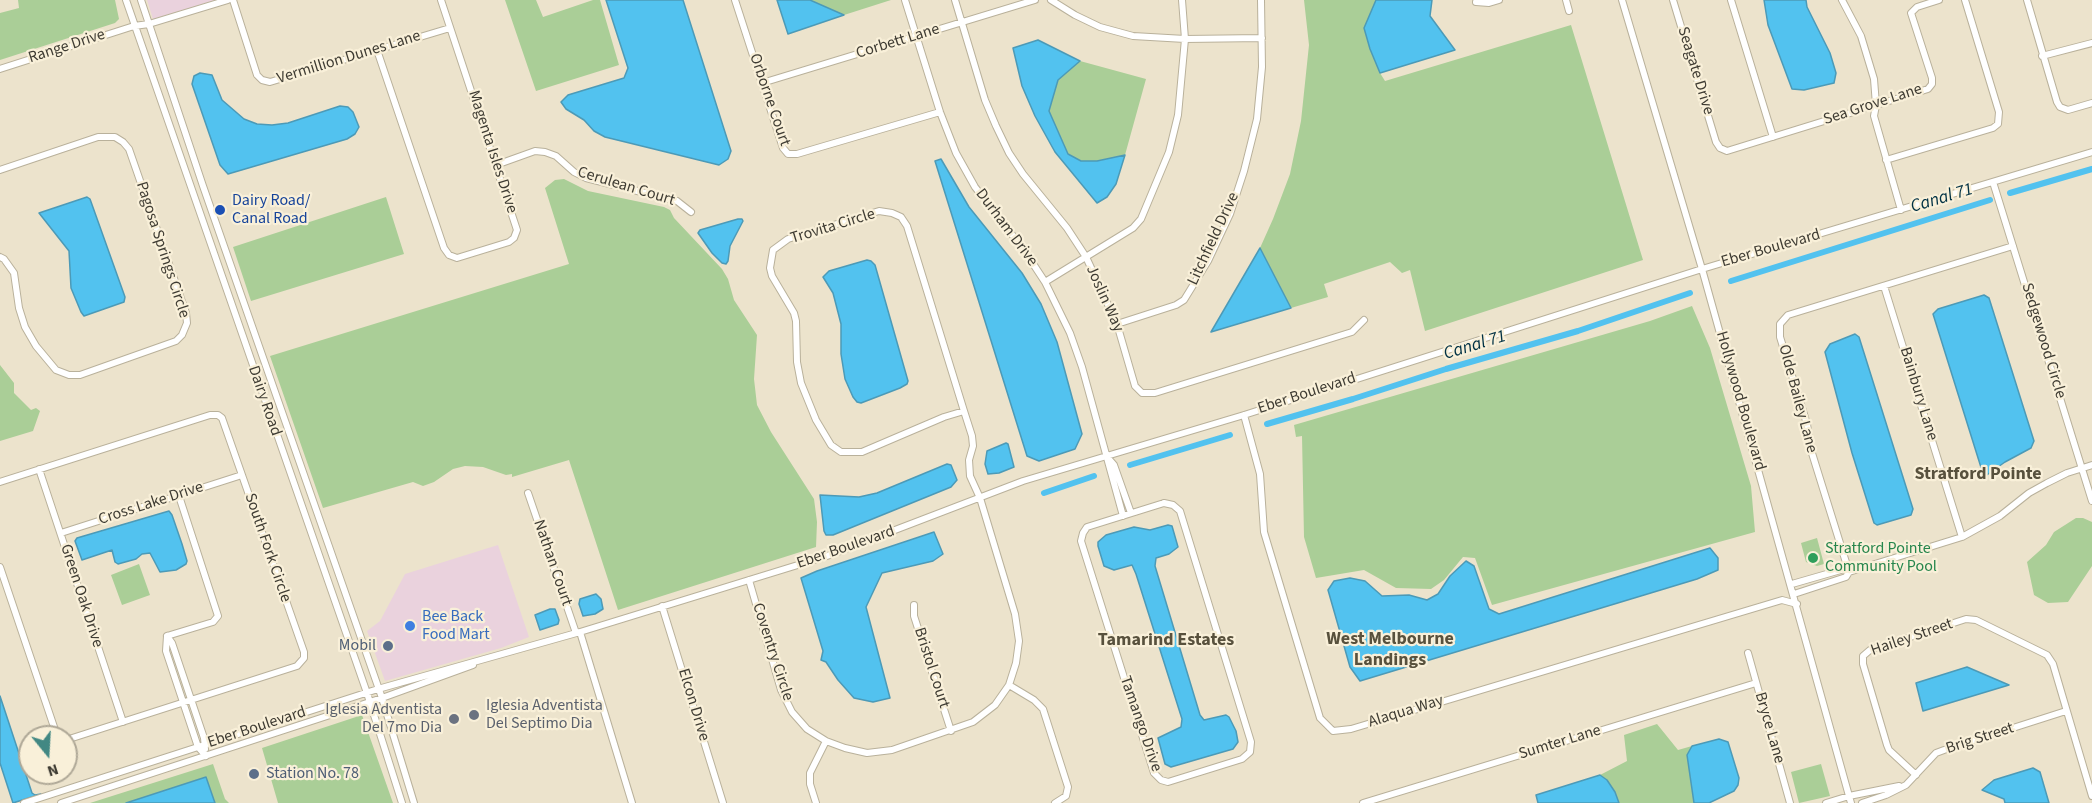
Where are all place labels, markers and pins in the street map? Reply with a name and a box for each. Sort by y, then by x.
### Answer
place label: Dairy Road/ Canal Road [232,191,310,229]
marker: Dairy Road/ Canal Road [213,203,227,217]
place label: Stratford Pointe Community Pool [1825,539,1937,577]
marker: Stratford Pointe Community Pool [1806,551,1820,565]
place label: Bee Back Food Mart [422,607,490,645]
marker: Bee Back Food Mart [403,619,417,633]
place label: Mobil [339,636,376,656]
marker: Mobil [381,639,395,653]
place label: Iglesia Adventista Del Septimo Dia [486,696,603,734]
place label: Iglesia Adventista Del 7mo Dia [325,700,442,738]
marker: Iglesia Adventista Del Septimo Dia [467,708,481,722]
marker: Iglesia Adventista Del 7mo Dia [447,712,461,726]
place label: Station No. 78 [266,764,359,784]
marker: Station No. 78 [247,767,261,781]

